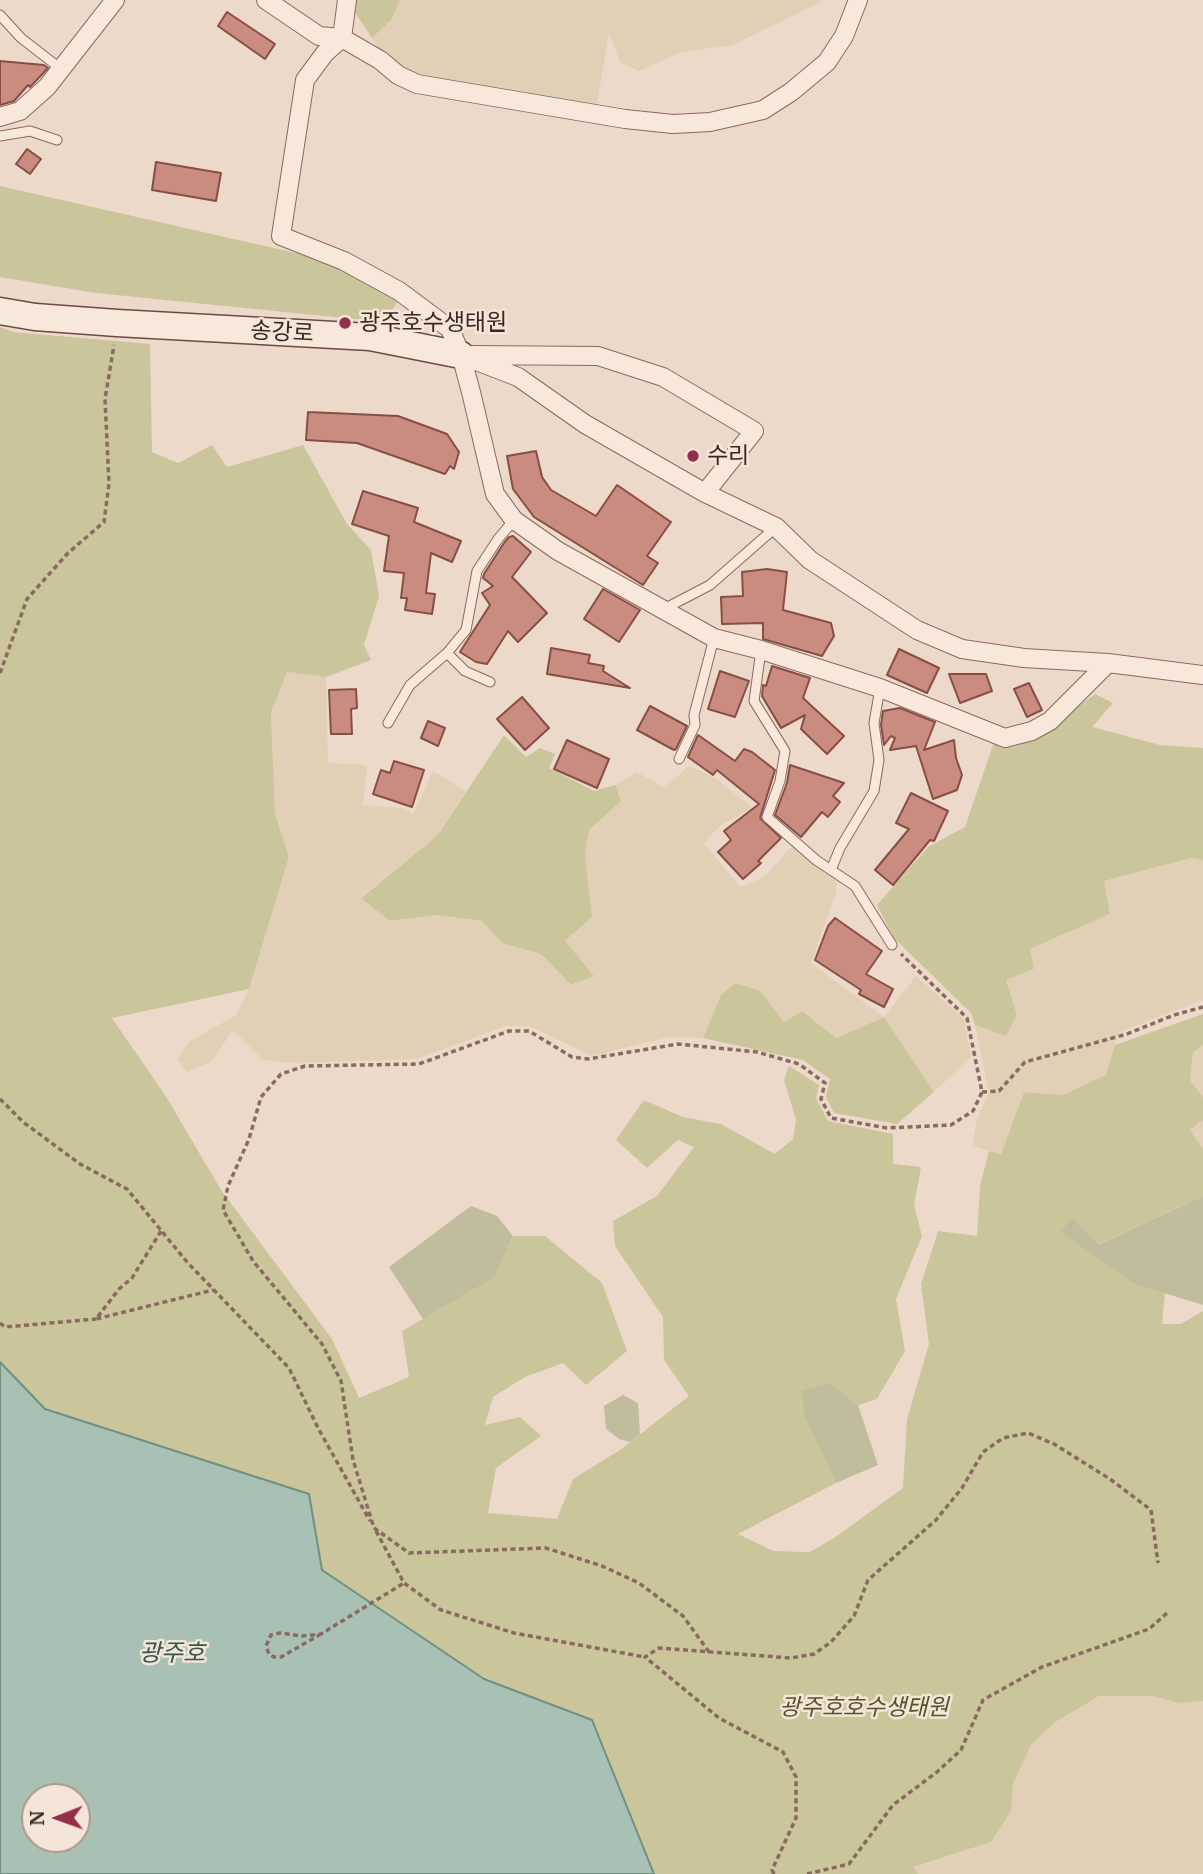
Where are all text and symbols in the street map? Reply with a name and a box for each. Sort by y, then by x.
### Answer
place label: 광주호수생태원 [359,309,507,337]
marker: 광주호수생태원 [337,315,353,331]
street label: 송강로 [250,318,314,348]
place label: 수리 [707,442,749,470]
marker: 수리 [685,448,701,464]
water label: 광주호 [139,1640,205,1668]
park label: 광주호호수생태원 [779,1694,949,1722]
north arrow [21,1783,91,1853]
text: N [25,1811,49,1826]

